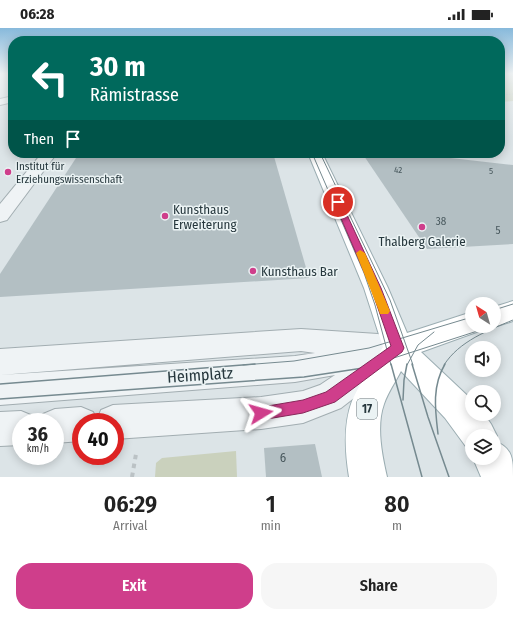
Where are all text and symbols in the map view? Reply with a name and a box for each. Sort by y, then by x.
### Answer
text: 06:28 [20,5,54,23]
text: 30 m [90,50,146,83]
icon: left [24,52,76,104]
text: Rämistrasse [90,84,179,106]
icon: arrive [62,128,84,150]
text: Then [24,130,54,148]
place label: Institut für Erziehungswissenschaft [16,160,123,186]
house number: 42 [394,165,402,175]
house number: 5 [489,166,493,176]
marker: Institut für Erziehungswissenschaft [3,167,13,177]
pin [321,185,355,219]
icon: arrive [327,191,349,213]
place label: Kunsthaus Erweiterung [173,202,237,232]
marker: Kunsthaus Erweiterung [160,211,170,221]
house number: 38 [436,215,447,228]
marker: Thalberg Galerie [417,222,427,232]
house number: 5 [495,224,501,237]
place label: Thalberg Galerie [378,234,466,249]
place label: Kunsthaus Bar [261,264,338,279]
marker: Kunsthaus Bar [248,266,258,276]
north arrow [465,297,501,333]
map controls [465,297,501,465]
button: sound [465,341,501,377]
street label: Heimplatz [166,363,234,387]
button: search [465,385,501,421]
position arrow [240,392,282,434]
road number: 17 [357,399,377,419]
speed limit sign: 40 [72,413,124,465]
text: 36 [28,422,48,446]
button: layers [465,429,501,465]
text: km/h [27,443,49,455]
house number: 6 [280,450,286,465]
text: 06:29 [103,490,157,518]
text: 1 [266,490,276,518]
text: 80 [384,490,410,518]
text: Arrival [113,518,148,533]
text: min [261,518,281,533]
text: m [392,518,402,533]
button: Exit [16,563,253,609]
button: Share [261,563,497,609]

